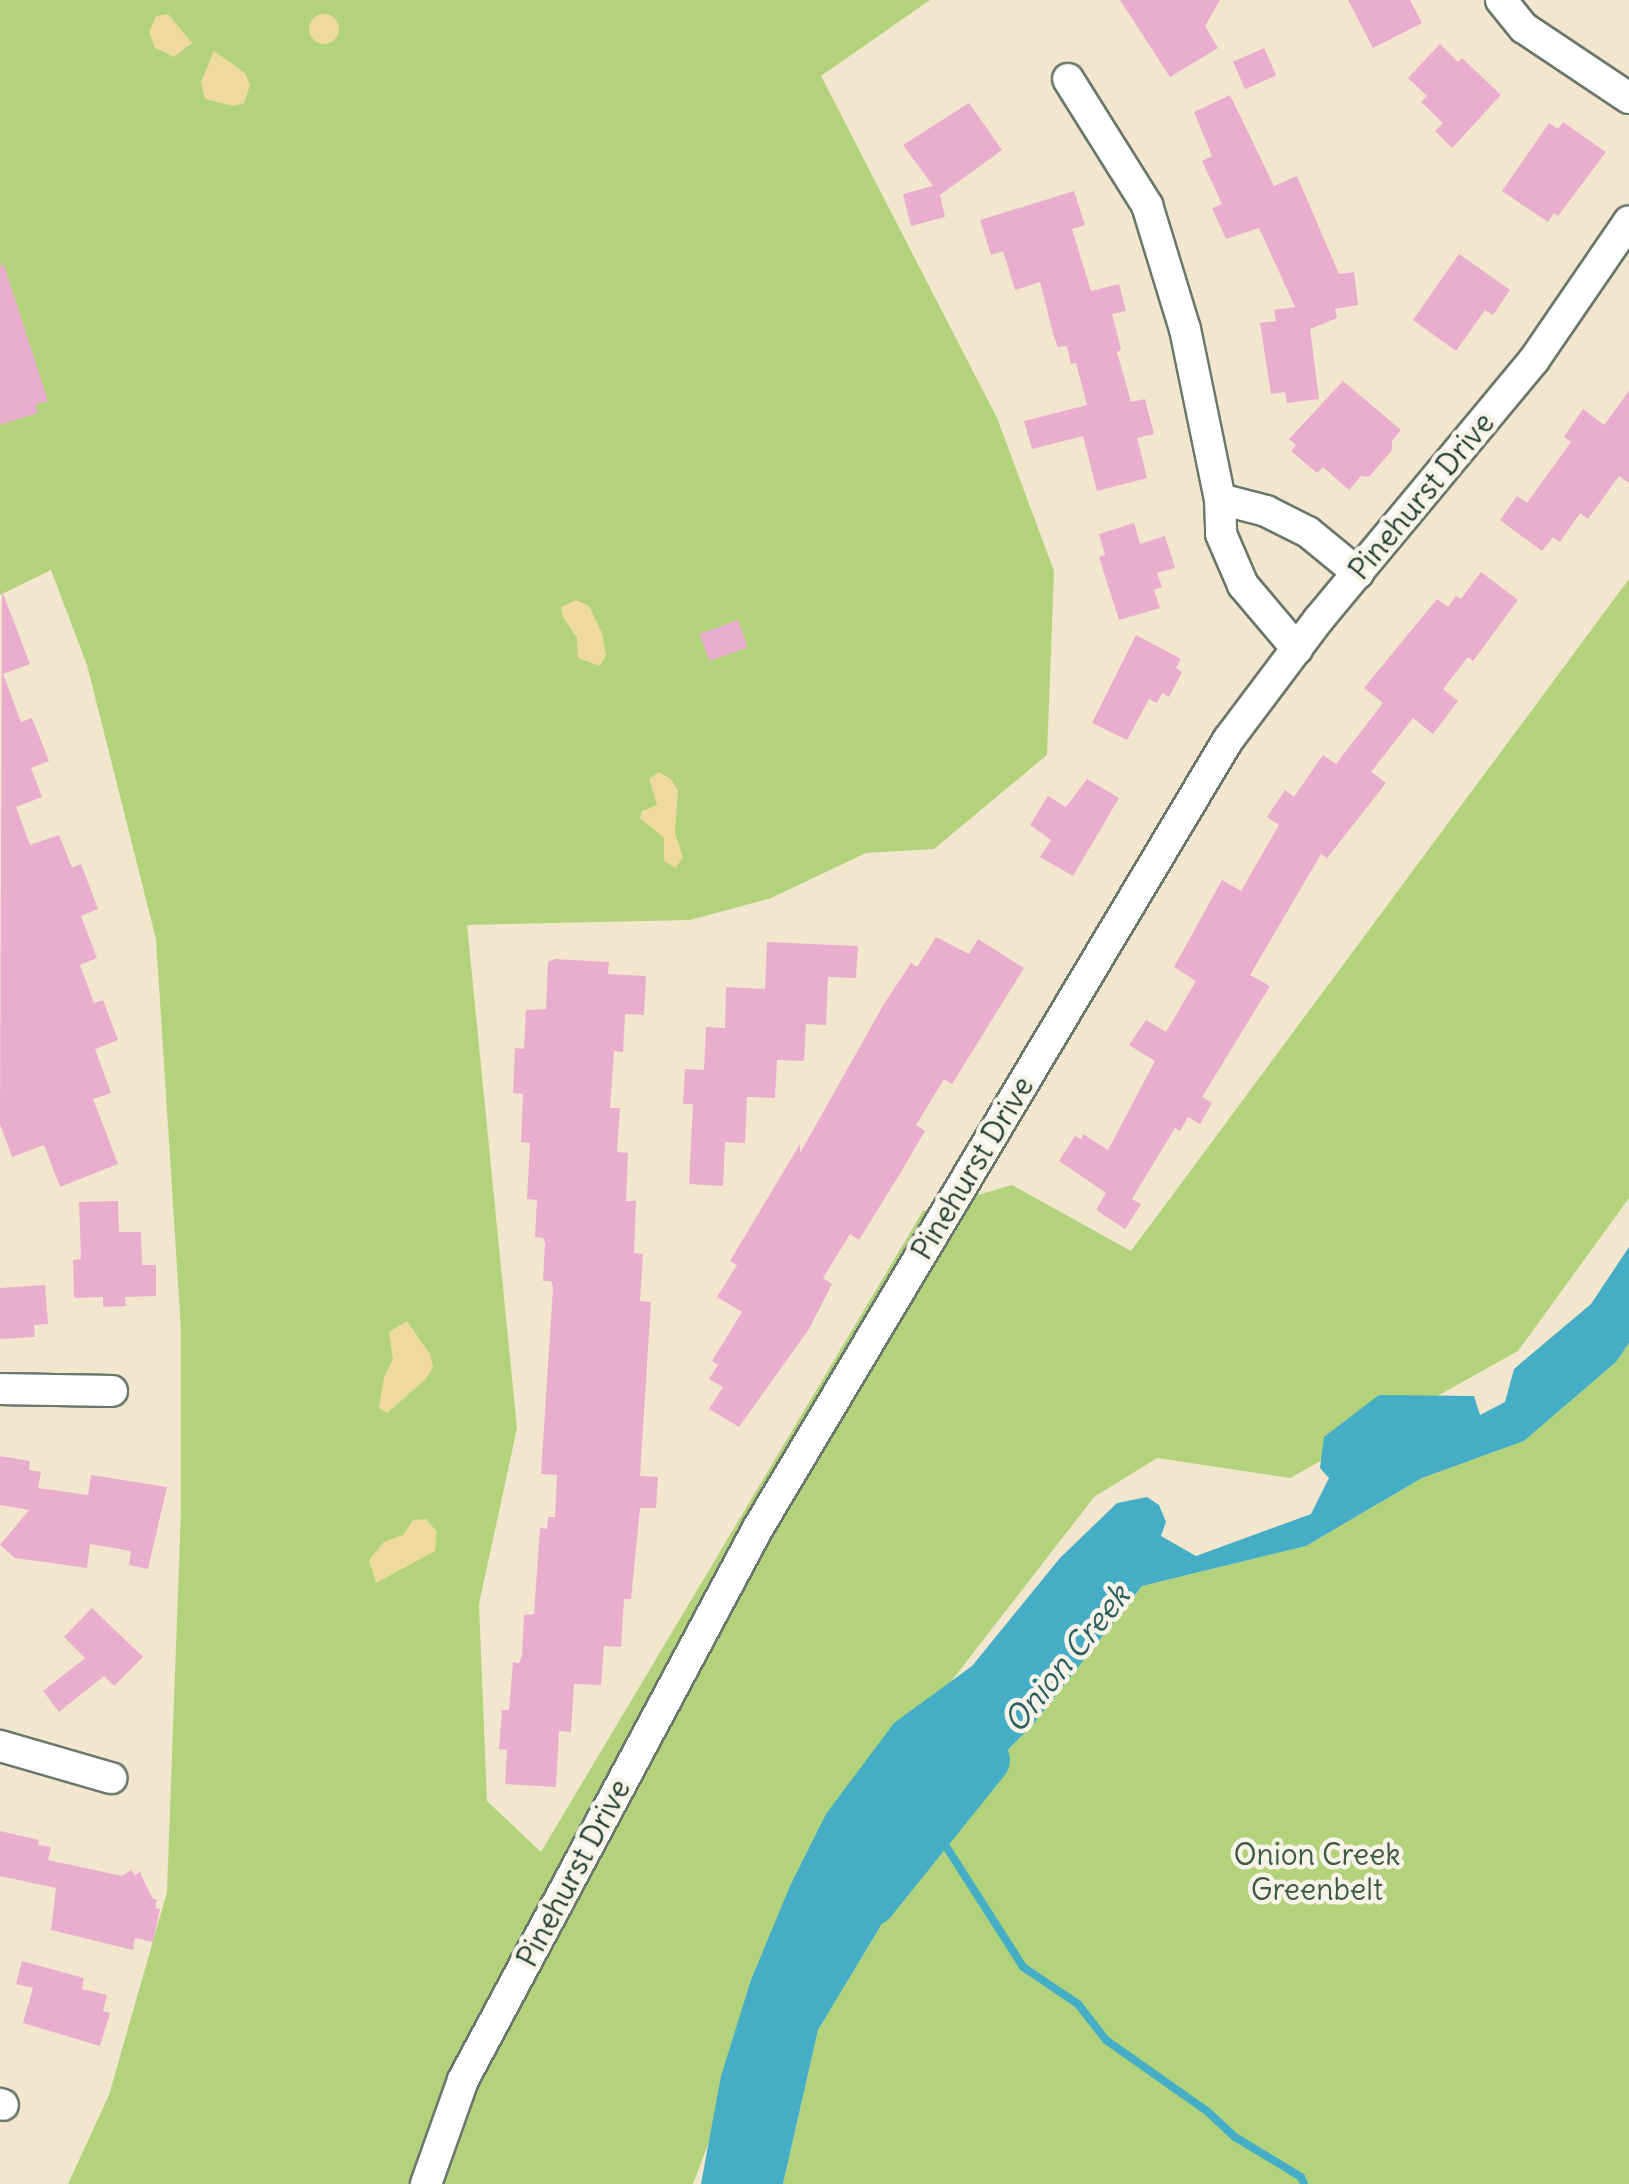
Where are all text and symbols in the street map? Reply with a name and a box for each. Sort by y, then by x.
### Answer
street label: Pinehurst Drive [1341,405,1501,587]
street label: Pinehurst Drive [903,1070,1041,1266]
water label: Onion Creek [996,1578,1138,1740]
street label: Pinehurst Drive [509,1773,637,1973]
park label: Onion Creek Greenbelt [1233,1836,1401,1906]

